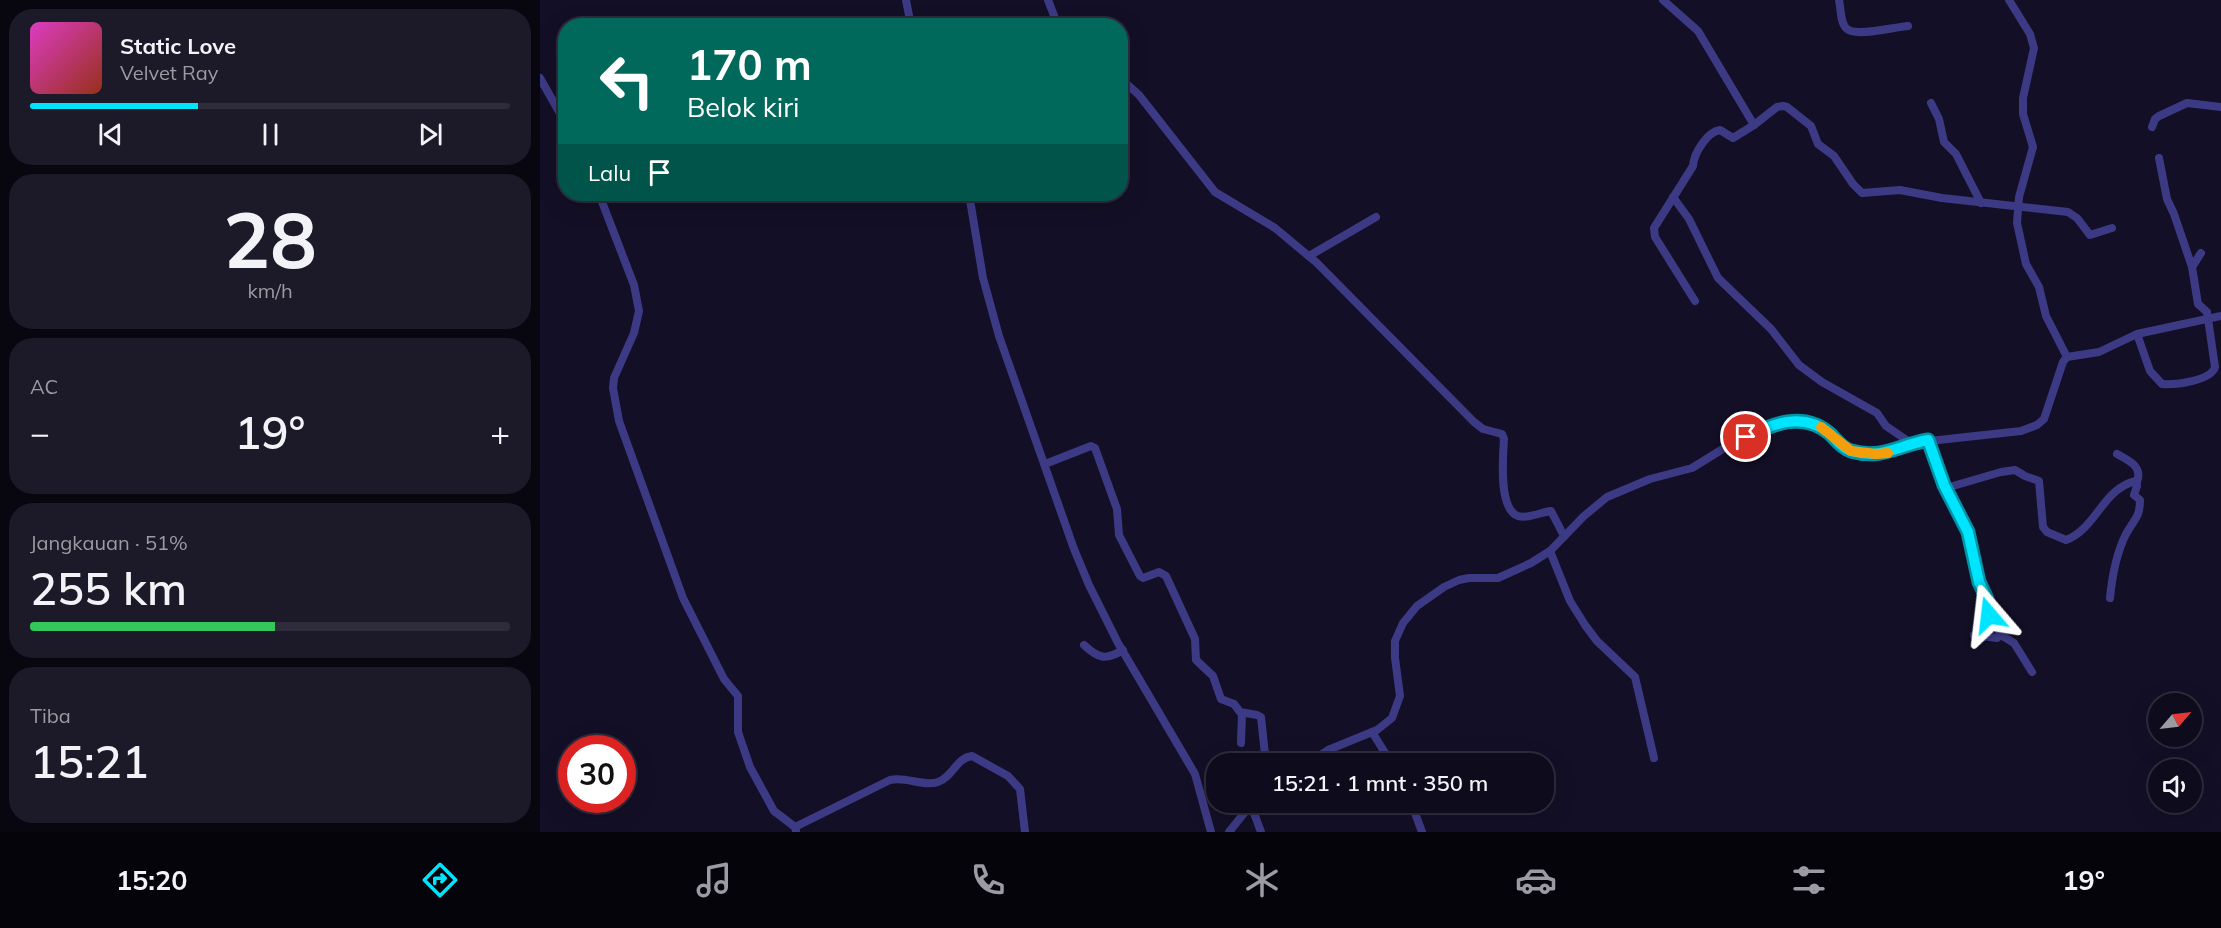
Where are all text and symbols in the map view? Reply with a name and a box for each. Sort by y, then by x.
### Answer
text: Static Love [120,32,236,60]
text: 170 m [687,38,812,91]
icon: left [588,42,666,120]
text: Velvet Ray [120,60,218,85]
text: Belok kiri [687,90,799,124]
icon: previous [94,118,127,151]
icon: pause [254,118,287,151]
icon: next [414,118,447,151]
icon: arrive [643,156,676,189]
text: Lalu [588,159,631,187]
text: 28 [223,190,317,288]
text: km/h [247,278,293,303]
text: AC [30,374,58,399]
text: 19° [235,404,305,460]
pin [1720,411,1771,462]
text: − [30,412,50,453]
text: + [490,412,510,453]
icon: arrive [1729,420,1762,453]
text: Jangkauan · 51% [30,530,188,555]
text: 255 km [30,560,187,616]
position arrow [1957,583,2021,647]
north arrow [2148,693,2202,747]
map controls [2148,693,2202,813]
text: Tiba [30,703,71,728]
text: 15:21 [30,733,149,789]
speed limit sign: 30 [558,735,636,813]
button: sound [2148,759,2202,813]
text: 15:21 · 1 mnt · 350 m [1272,769,1488,797]
icon: directions [419,859,461,901]
icon: music [693,859,735,901]
icon: phone [967,859,1009,901]
icon: climate [1241,859,1283,901]
icon: car [1515,859,1557,901]
icon: filters [1788,859,1830,901]
text: 15:20 [116,863,187,897]
text: 19° [2062,863,2105,897]

